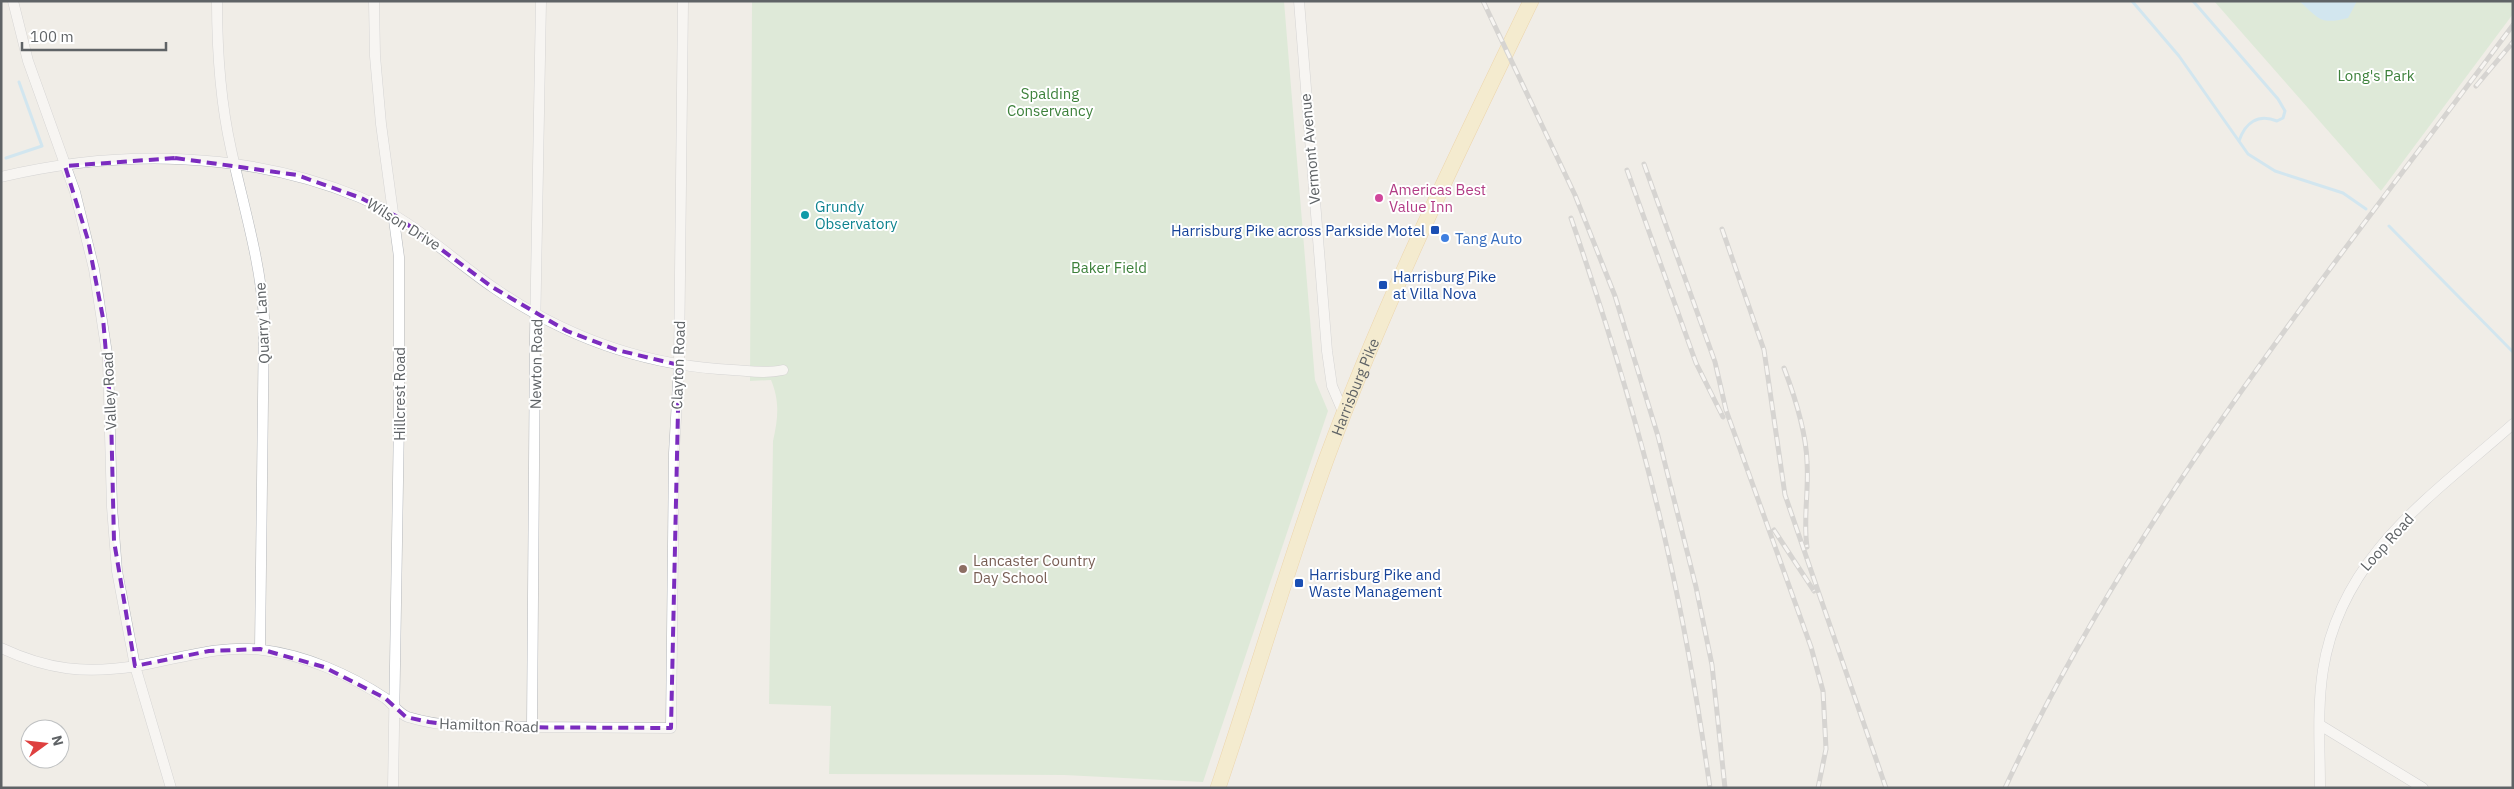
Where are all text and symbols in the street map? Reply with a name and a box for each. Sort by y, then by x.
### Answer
scale bar [22,20,166,52]
text: 100 m [30,27,74,46]
park label: Long's Park [2337,66,2415,85]
park label: Spalding Conservancy [1007,84,1094,120]
street label: Vermont Avenue [1296,93,1324,205]
place label: Americas Best Value Inn [1389,180,1486,216]
marker: Americas Best Value Inn [1373,192,1385,204]
street label: Wilson Drive [363,194,445,254]
place label: Grundy Observatory [815,197,898,233]
marker: Grundy Observatory [799,209,811,221]
place label: Harrisburg Pike across Parkside Motel [1171,221,1425,240]
marker: Harrisburg Pike across Parkside Motel [1429,224,1441,236]
place label: Tang Auto [1455,229,1522,248]
marker: Tang Auto [1439,232,1451,244]
park label: Baker Field [1071,258,1147,277]
place label: Harrisburg Pike at Villa Nova [1393,267,1496,303]
marker: Harrisburg Pike at Villa Nova [1377,279,1389,291]
street label: Quarry Lane [250,282,274,364]
street label: Newton Road [526,319,546,409]
street label: Clayton Road [667,320,689,410]
street label: Harrisburg Pike [1327,335,1383,438]
street label: Hillcrest Road [390,347,409,441]
street label: Valley Road [97,351,121,431]
street label: Loop Road [2356,509,2418,575]
place label: Lancaster Country Day School [973,551,1096,587]
marker: Lancaster Country Day School [957,563,969,575]
place label: Harrisburg Pike and Waste Management [1309,565,1442,601]
marker: Harrisburg Pike and Waste Management [1293,577,1305,589]
street label: Hamilton Road [439,714,539,736]
north arrow [20,719,70,769]
text: N [48,733,68,748]

